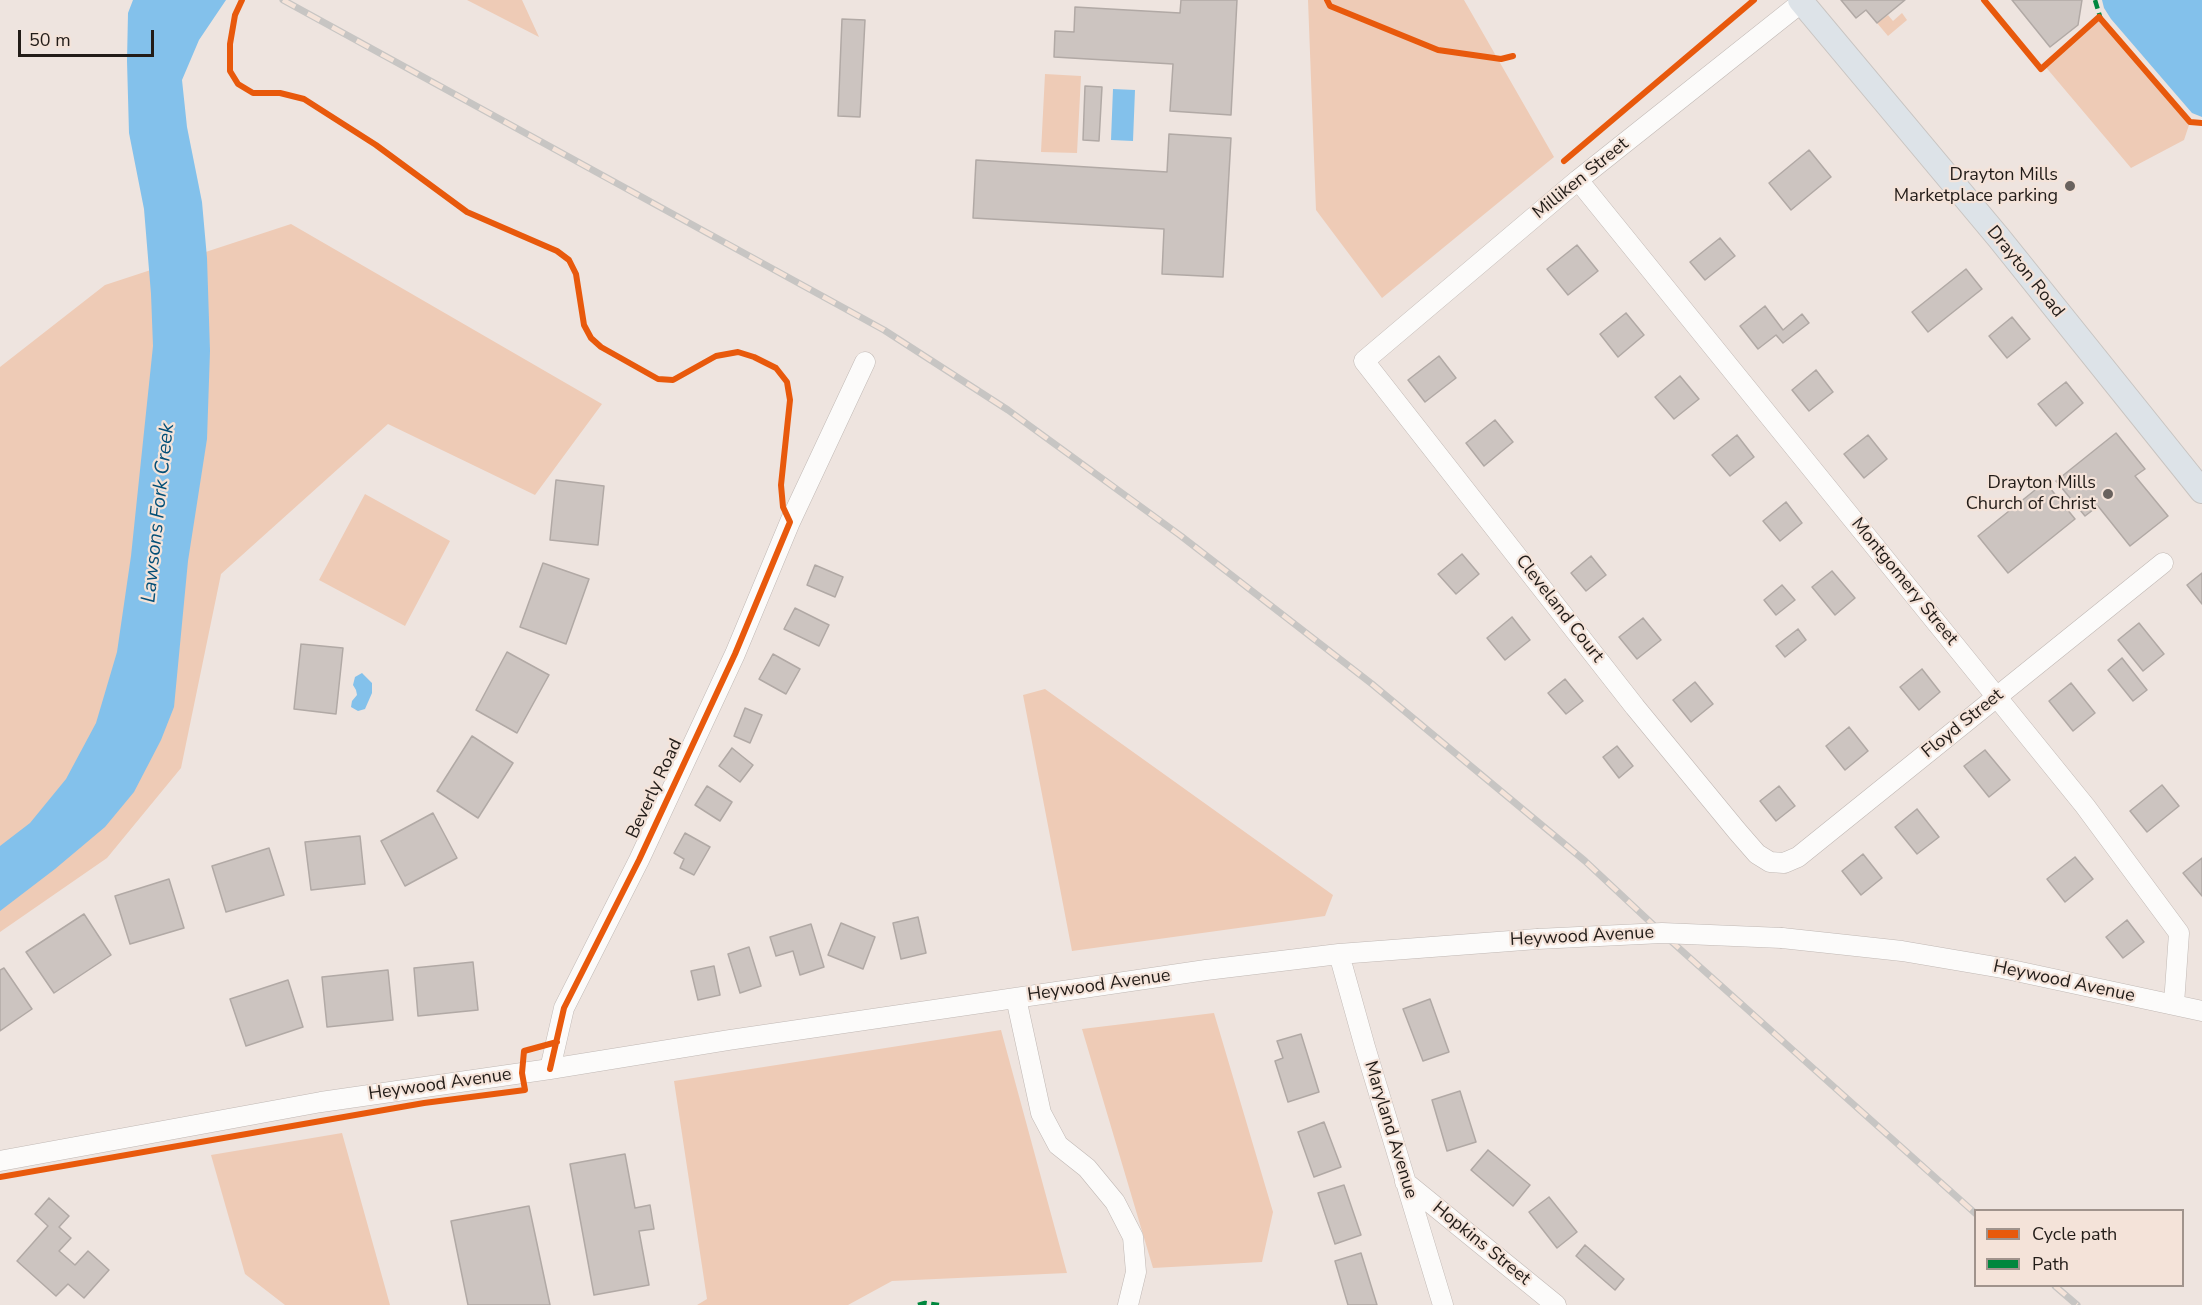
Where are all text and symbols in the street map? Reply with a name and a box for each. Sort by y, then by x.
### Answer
scale bar [21,18,158,56]
text: 50 m [29,28,71,52]
street label: Milliken Street [1529,134,1633,224]
place label: Drayton Mills Marketplace parking [1894,165,2058,207]
marker: Drayton Mills Marketplace parking [2063,179,2077,193]
street label: Drayton Road [1982,222,2068,322]
water label: Lawsons Fork Creek [138,422,180,604]
place label: Drayton Mills Church of Christ [1966,473,2096,516]
marker: Drayton Mills Church of Christ [2101,487,2115,501]
street label: Montgomery Street [1846,514,1962,650]
street label: Cleveland Court [1510,551,1608,667]
street label: Floyd Street [1918,685,2008,763]
street label: Beverly Road [622,736,688,842]
street label: Heywood Avenue [1509,922,1655,952]
street label: Heywood Avenue [1991,956,2137,1008]
street label: Heywood Avenue [1026,965,1172,1007]
street label: Maryland Avenue [1359,1059,1421,1201]
street label: Heywood Avenue [367,1064,513,1106]
street label: Hopkins Street [1428,1198,1534,1290]
legend [1974,1209,2184,1287]
text: Cycle path [2032,1222,2117,1246]
text: Path [2032,1252,2069,1276]

